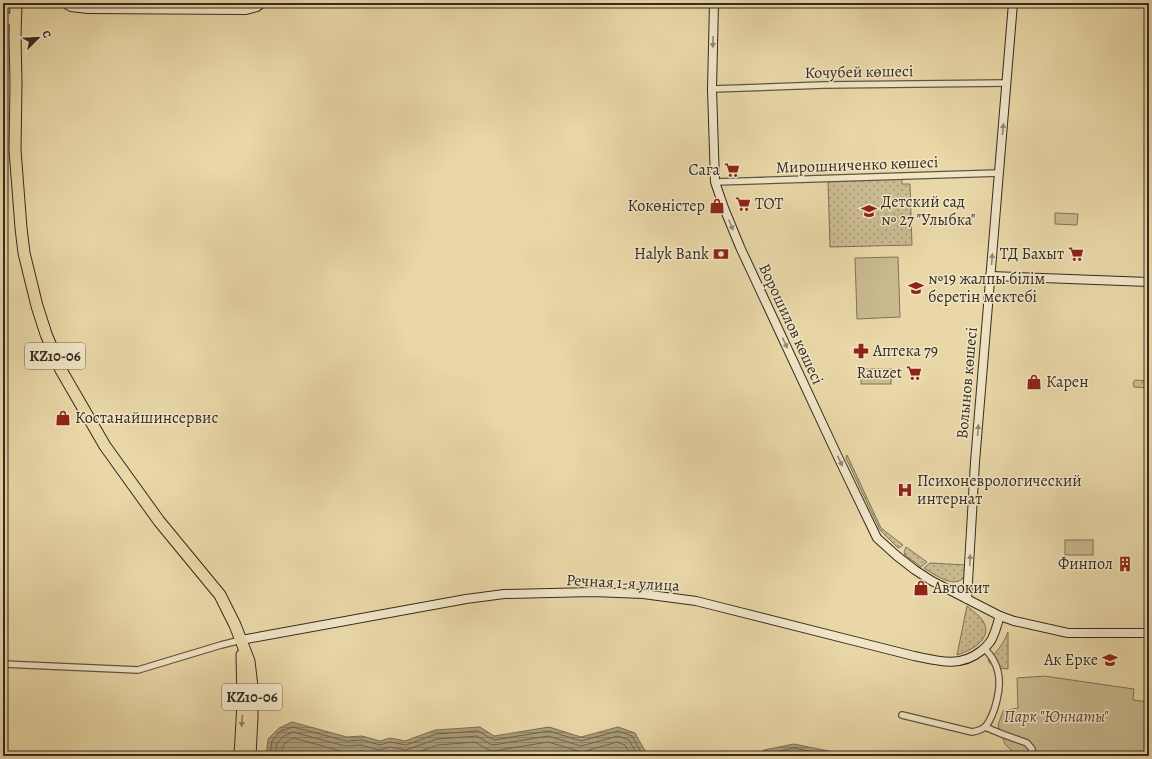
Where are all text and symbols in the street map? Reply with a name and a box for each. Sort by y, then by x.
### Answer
north arrow [18,18,58,58]
text: С [38,28,55,40]
one-way arrow [710,36,716,49]
street label: Кочубей көшесі [804,60,914,84]
one-way arrow [999,123,1006,135]
street label: Мирошниченко көшесі [775,151,939,179]
place label: Сага [689,159,721,181]
supermarket icon: Сага [723,161,741,179]
place label: Детский сад № 27 "Улыбка" [881,191,976,231]
place label: ТОТ [755,193,783,215]
place label: Кокөністер [627,195,705,217]
supermarket icon: ТОТ [734,195,752,213]
shop icon: Кокөністер [708,197,726,215]
school or university icon: Детский сад № 27 "Улыбка" [860,202,878,220]
one-way arrow [728,220,734,232]
place label: Halyk Bank [634,243,709,265]
place label: ТД Бахыт [1000,243,1064,265]
bank icon: Halyk Bank [712,245,730,263]
supermarket icon: ТД Бахыт [1067,245,1085,263]
one-way arrow [989,253,995,265]
street label: Ворошилов көшесі [753,260,829,388]
place label: №19 жалпы білім беретін мектебі [928,268,1045,308]
school or university icon: №19 жалпы білім беретін мектебі [907,279,925,297]
street label: Волынов көшесі [951,326,983,440]
one-way arrow [782,338,788,349]
place label: Аптека 79 [872,340,938,362]
pharmacy icon: Аптека 79 [852,342,870,360]
road number: KZ10-06 [25,343,85,369]
place label: Rauzet [857,362,902,384]
supermarket icon: Rauzet [905,364,923,382]
place label: Карен [1046,371,1088,393]
shop icon: Карен [1025,373,1043,391]
place label: Костанайшинсервис [75,407,218,429]
shop icon: Костанайшинсервис [54,409,72,427]
one-way arrow [974,424,981,436]
one-way arrow [837,455,843,467]
place label: Психоневрологический интернат [917,470,1082,510]
hospital icon: Психоневрологический интернат [896,481,914,499]
one-way arrow [967,553,973,566]
place label: Финпол [1058,553,1113,575]
building icon: Финпол [1116,555,1134,573]
street label: Речная 1-я улица [566,569,681,597]
place label: Автокит [932,577,990,599]
shop icon: Автокит [912,579,930,597]
place label: Ак Ерке [1043,649,1098,671]
school or university icon: Ак Ерке [1101,651,1119,669]
road number: KZ10-06 [222,684,282,710]
park label: Парк "Юннаты" [1004,706,1109,728]
one-way arrow [238,715,245,727]

